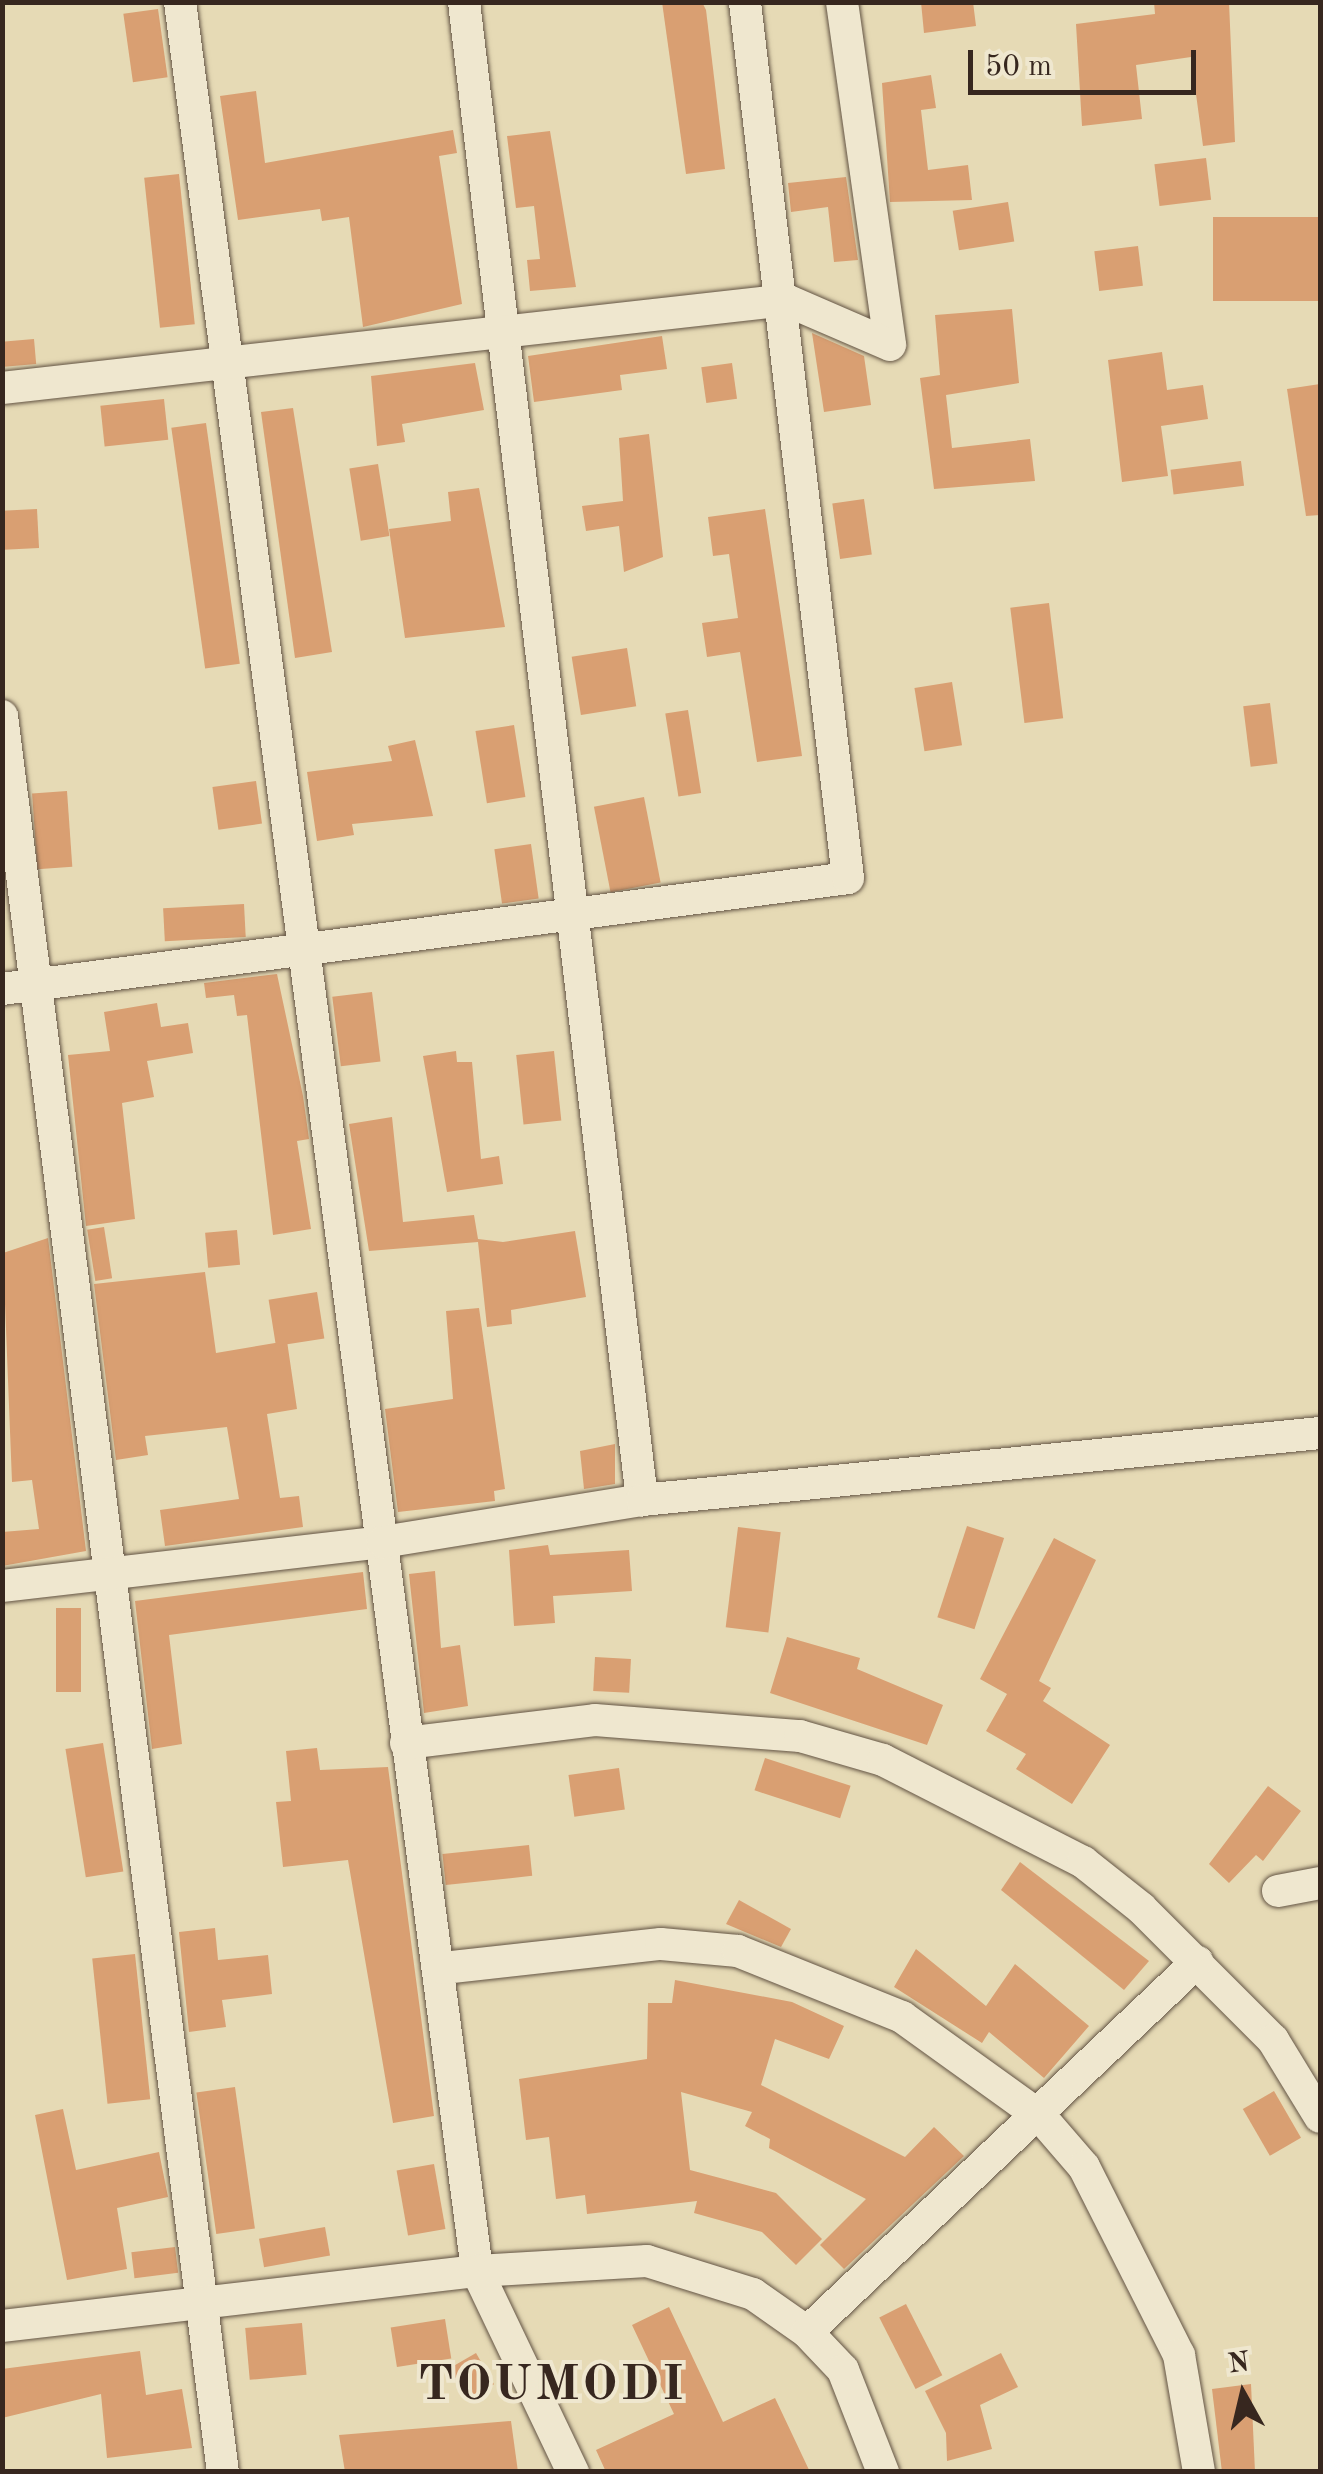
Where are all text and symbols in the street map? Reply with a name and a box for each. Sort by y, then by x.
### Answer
scale bar [973,30,1200,92]
text: 50 m [985,52,1052,82]
north arrow [1193,2344,1293,2444]
text: N [1226,2349,1251,2380]
district label: TOUMODI [418,2357,686,2417]

